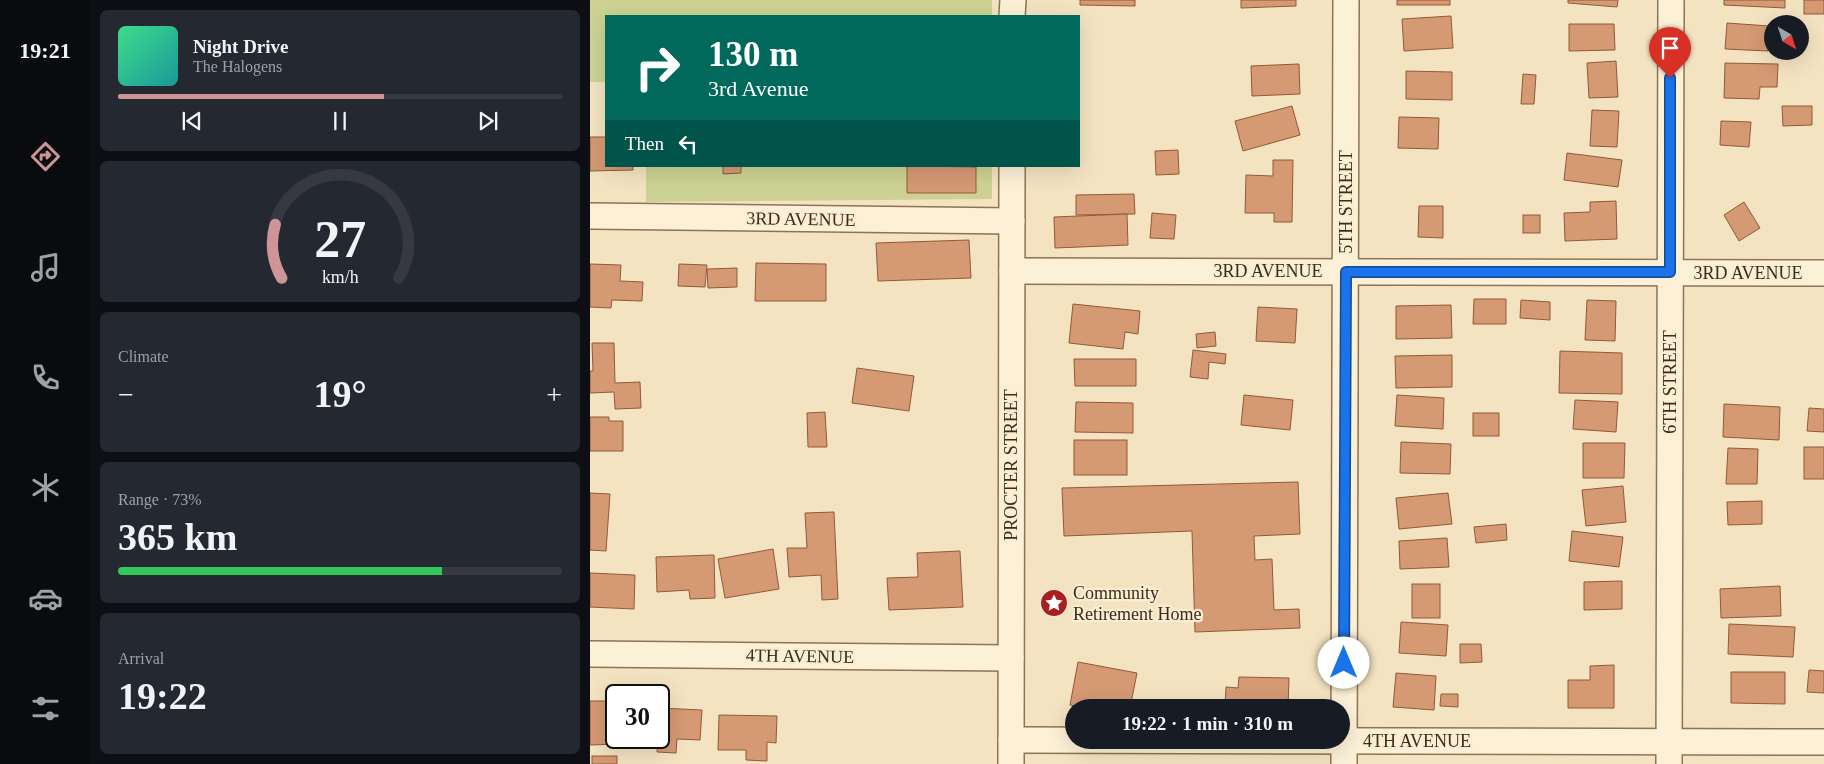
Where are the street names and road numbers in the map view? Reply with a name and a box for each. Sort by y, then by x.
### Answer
street label: 5TH STREET [1336,150,1356,254]
street label: 3RD AVENUE [746,208,856,230]
street label: 3RD AVENUE [1213,261,1323,281]
street label: 3RD AVENUE [1693,263,1803,283]
street label: 6TH STREET [1660,330,1680,434]
street label: PROCTER STREET [1001,389,1021,541]
street label: 4TH AVENUE [746,645,854,667]
street label: 4TH AVENUE [1363,731,1471,751]

